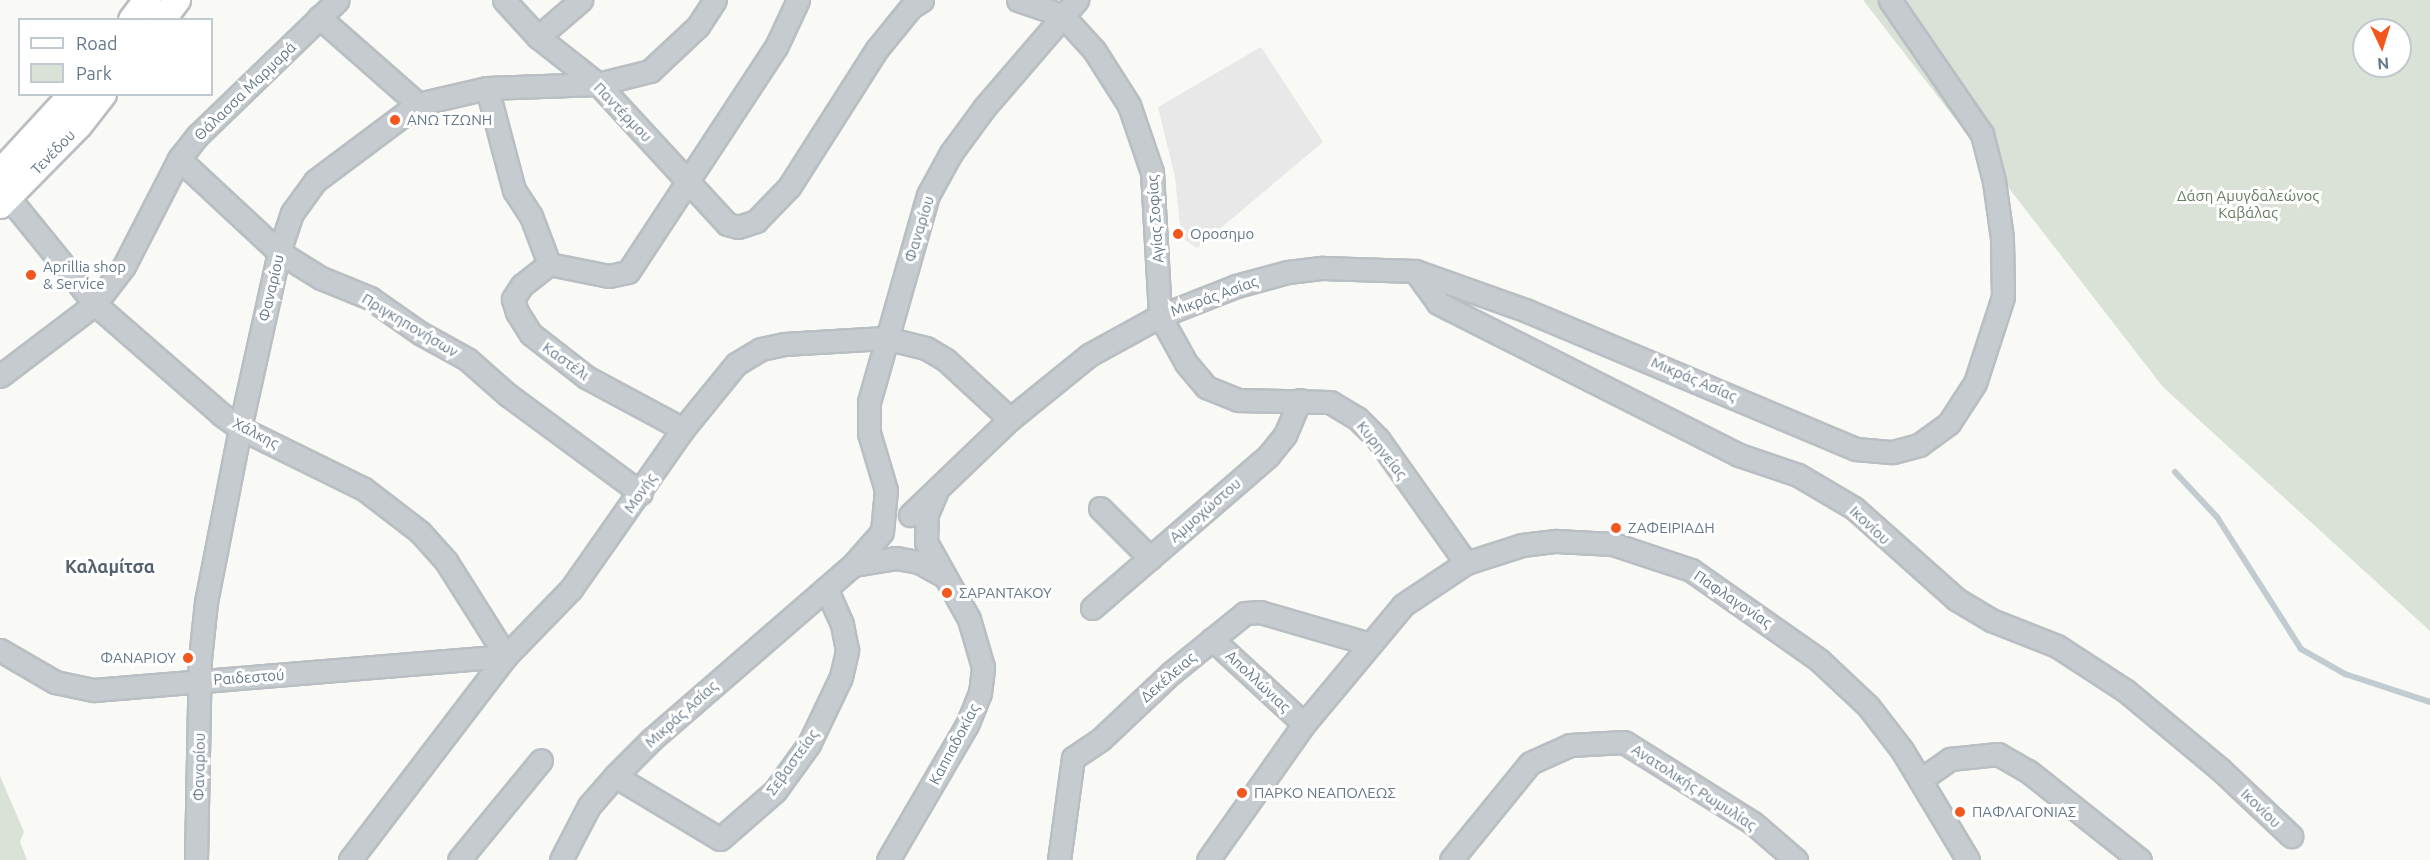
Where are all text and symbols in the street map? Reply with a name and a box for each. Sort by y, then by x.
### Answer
legend [18,18,213,96]
north arrow [2352,18,2412,78]
text: Road [76,33,118,53]
street label: Θάλασσα Μαρμαρά [190,38,300,144]
text: N [2377,55,2390,73]
text: Park [76,63,112,83]
street label: Παντέρμου [590,78,656,146]
place label: ΑΝΩ ΤΖΩΝΗ [407,111,492,129]
marker: ΑΝΩ ΤΖΩΝΗ [388,113,402,127]
street label: Τενέδου [27,126,79,178]
street label: Αγίας Σοφίας [1143,174,1167,264]
park label: Δάση Αμυγδαλεώνος Καβάλας [2177,186,2319,221]
street label: Φαναρίου [900,194,938,264]
place label: Οροσημο [1190,225,1254,243]
marker: Οροσημο [1171,227,1185,241]
street label: Φαναρίου [255,253,287,323]
place label: Aprillia shop & Service [43,257,126,292]
marker: Aprillia shop & Service [24,268,38,282]
street label: Μικράς Ασίας [1168,272,1260,320]
street label: Πριγκηπονήσων [359,289,461,361]
street label: Καστέλι [539,338,593,384]
street label: Μικράς Ασίας [1648,353,1740,405]
street label: Χάλκης [230,414,282,452]
street label: Κυρηνείας [1353,417,1411,483]
street label: Μονής [620,470,660,516]
street label: Αμμοχώστου [1166,474,1244,546]
street label: Ικονίου [1846,502,1894,548]
place label: ΖΑΦΕΙΡΙΑΔΗ [1628,519,1715,537]
marker: ΖΑΦΕΙΡΙΑΔΗ [1609,521,1623,535]
district label: Καλαμίτσα [65,555,155,577]
street label: Παφλαγονίας [1691,566,1775,632]
place label: ΣΑΡΑΝΤΑΚΟΥ [959,584,1052,602]
marker: ΣΑΡΑΝΤΑΚΟΥ [940,586,954,600]
street label: Απολλώνιας [1222,646,1294,716]
street label: Δεκέλειας [1137,648,1199,706]
place label: ΦΑΝΑΡΙΟΥ [100,649,176,667]
marker: ΦΑΝΑΡΙΟΥ [181,651,195,665]
street label: Ραιδεστού [213,666,285,688]
street label: Μικράς Ασίας [641,677,721,751]
street label: Καππαδοκίας [925,700,983,788]
street label: Σεβαστείας [762,726,822,798]
street label: Φαναρίου [189,733,209,801]
street label: Ανατολικής Ρωμυλίας [1628,740,1760,834]
place label: ΠΑΡΚΟ ΝΕΑΠΟΛΕΩΣ [1254,784,1396,802]
street label: Ικονίου [2237,785,2285,831]
marker: ΠΑΡΚΟ ΝΕΑΠΟΛΕΩΣ [1235,786,1249,800]
place label: ΠΑΦΛΑΓΟΝΙΑΣ [1972,803,2076,821]
marker: ΠΑΦΛΑΓΟΝΙΑΣ [1953,805,1967,819]

